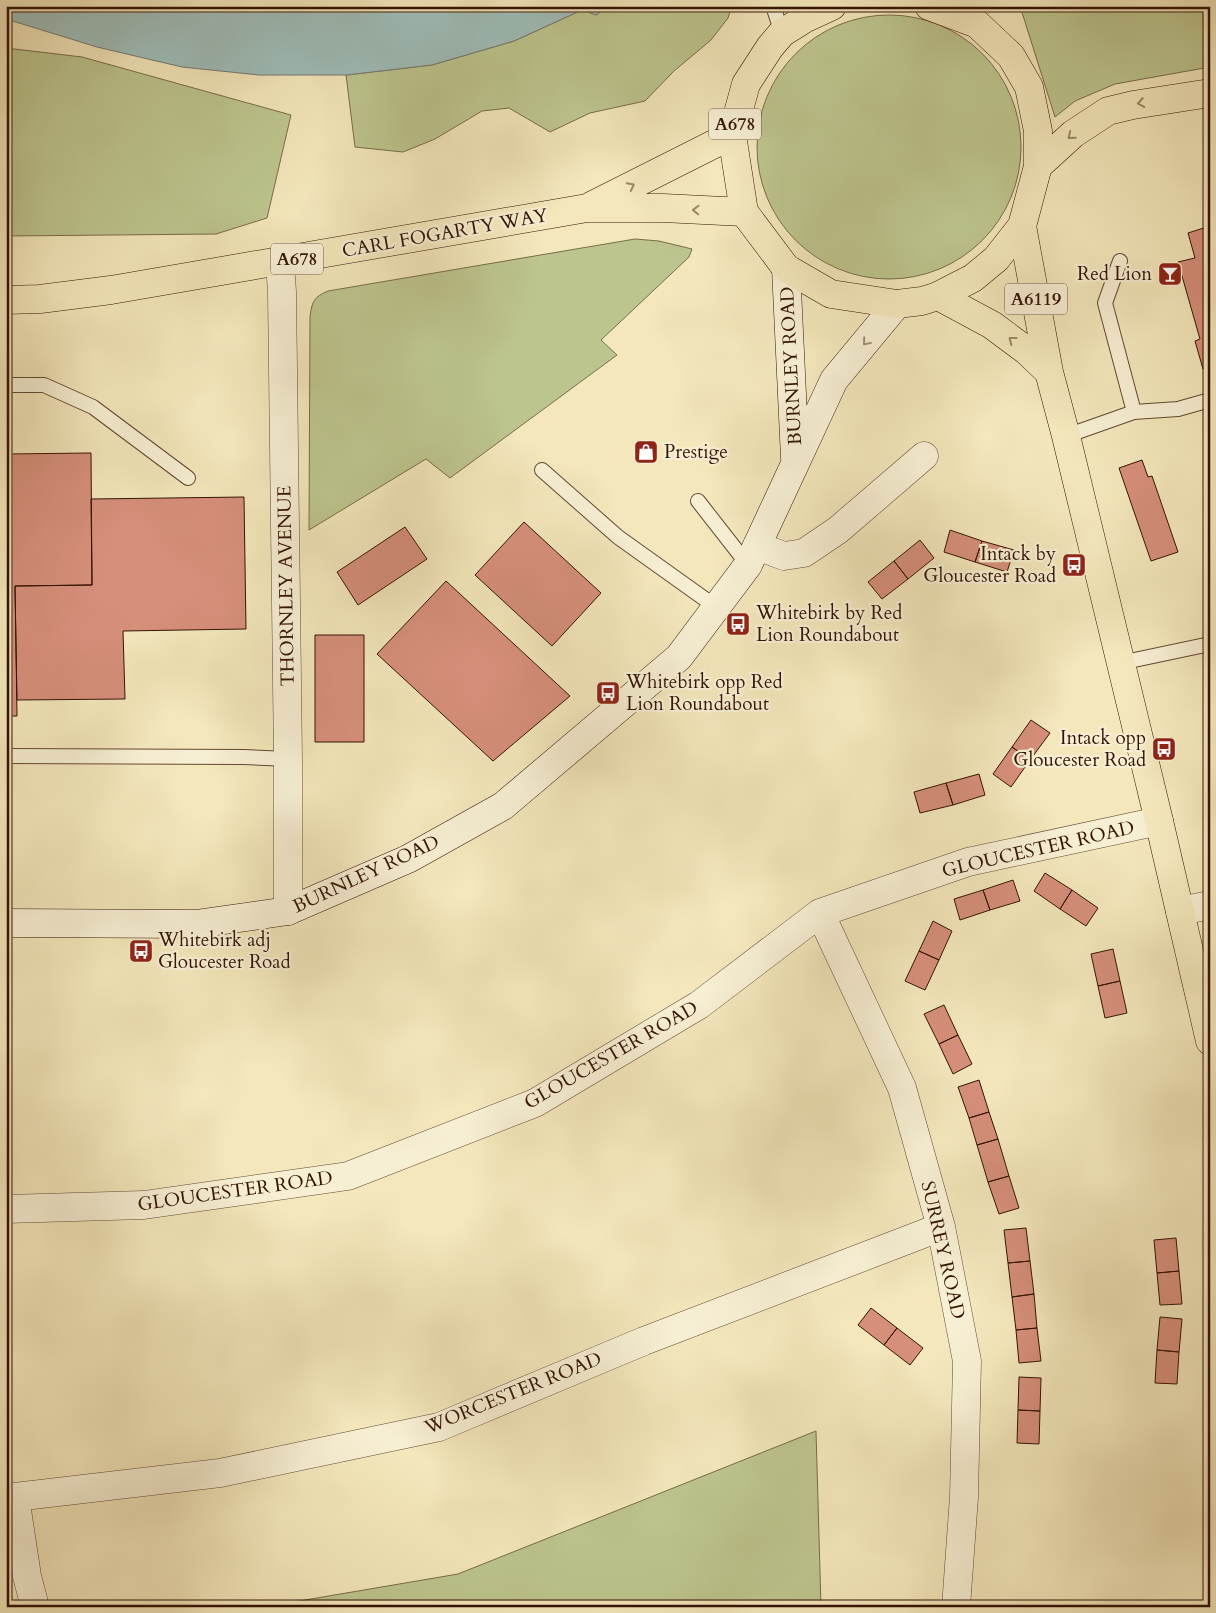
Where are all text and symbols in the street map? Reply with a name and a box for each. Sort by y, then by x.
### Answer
one-way arrow [1137,98,1145,108]
road number: A678 [709,108,761,140]
one-way arrow [1068,131,1077,139]
one-way arrow [626,182,635,192]
street label: CARL FOGARTY WAY [340,202,551,264]
one-way arrow [691,204,699,215]
road number: A678 [271,243,323,274]
place label: Red Lion [1077,261,1152,287]
bar icon: Red Lion [1157,261,1183,287]
road number: A6119 [1005,284,1067,314]
street label: BURNLEY ROAD [774,286,808,446]
one-way arrow [863,336,871,345]
one-way arrow [1008,337,1018,346]
shop icon: Prestige [633,439,659,465]
place label: Prestige [664,439,728,465]
street label: THORNLEY AVENUE [271,485,301,687]
place label: Intack by Gloucester Road [923,541,1056,589]
bus stop icon: Intack by Gloucester Road [1061,552,1087,578]
place label: Whitebirk by Red Lion Roundabout [755,600,902,648]
bus stop icon: Whitebirk by Red Lion Roundabout [725,611,751,637]
place label: Whitebirk opp Red Lion Roundabout [625,669,783,717]
bus stop icon: Whitebirk opp Red Lion Roundabout [595,680,621,706]
place label: Intack opp Gloucester Road [1013,725,1146,773]
bus stop icon: Intack opp Gloucester Road [1151,736,1177,762]
street label: GLOUCESTER ROAD [939,814,1137,884]
street label: BURNLEY ROAD [289,829,443,919]
place label: Whitebirk adj Gloucester Road [157,927,291,975]
bus stop icon: Whitebirk adj Gloucester Road [128,938,154,964]
street label: GLOUCESTER ROAD [519,995,703,1115]
street label: GLOUCESTER ROAD [136,1164,334,1218]
street label: SURREY ROAD [914,1178,972,1322]
street label: WORCESTER ROAD [420,1346,605,1441]

